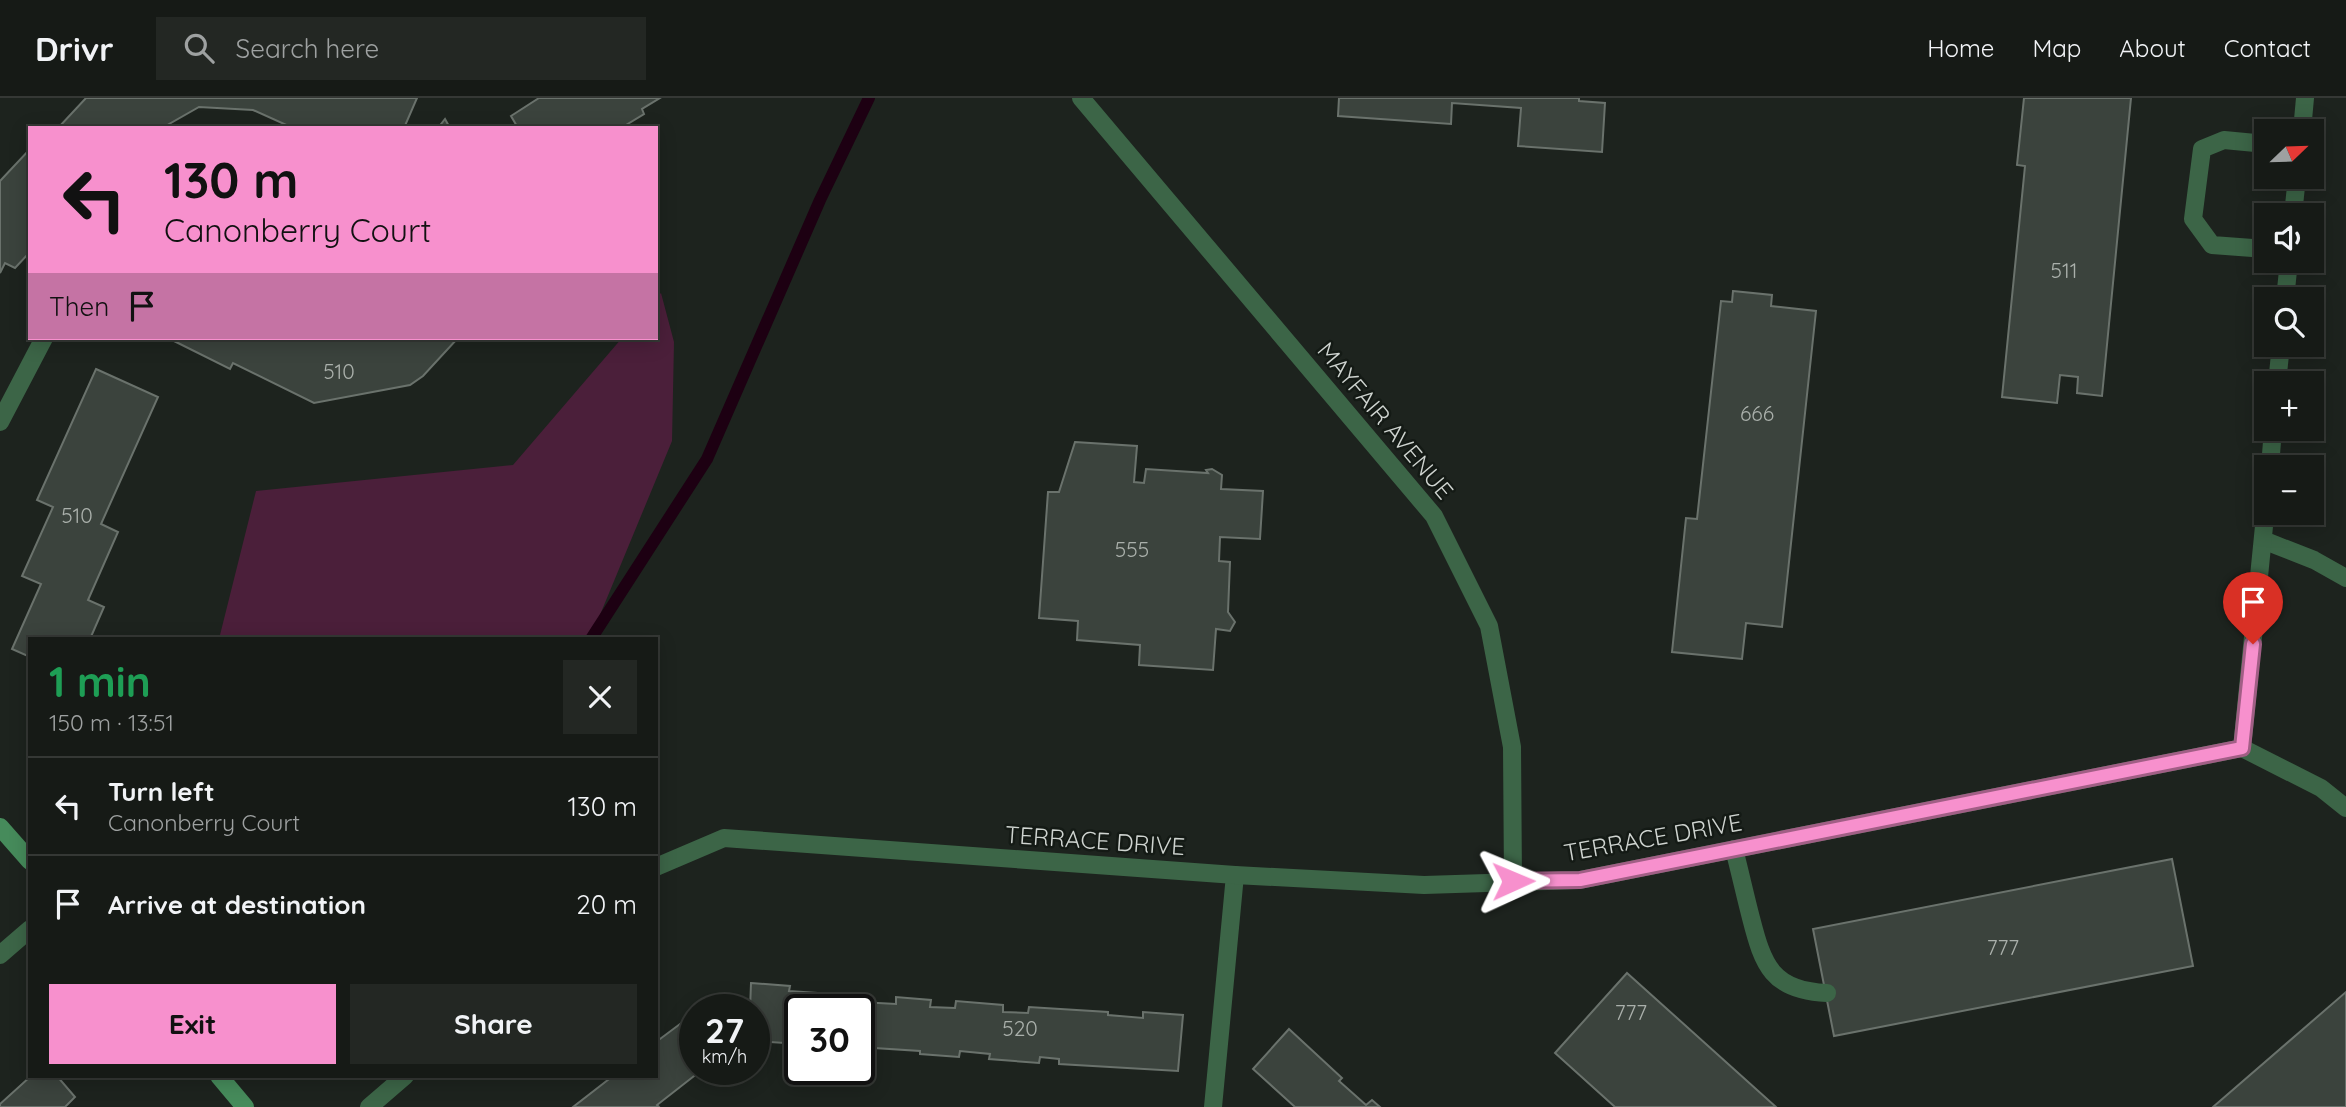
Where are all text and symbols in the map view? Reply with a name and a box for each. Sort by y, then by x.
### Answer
search box [156,17,646,80]
text: Drivr [35,28,114,69]
icon: search [180,29,218,67]
text: Search here [236,32,379,65]
text: Home [1927,33,1994,63]
text: Map [2032,33,2081,63]
text: About [2119,33,2186,63]
text: Contact [2224,33,2311,63]
north arrow [2254,119,2324,189]
map controls [2254,119,2324,525]
text: 130 m [164,149,298,210]
icon: left [49,154,140,245]
button: sound [2254,203,2324,273]
text: Canonberry Court [164,210,431,250]
house number: 511 [2051,257,2078,283]
icon: arrive [123,287,161,325]
button: search [2254,287,2324,357]
text: Then [49,290,109,323]
street label: MAYFAIR AVENUE [1311,336,1460,505]
house number: 510 [323,358,355,384]
button: + [2254,371,2324,441]
house number: 666 [1740,400,1774,426]
button: − [2254,455,2324,525]
house number: 510 [61,502,93,528]
house number: 555 [1115,536,1149,562]
pin [2223,572,2283,644]
icon: arrive [2234,583,2272,621]
text: 1 min [49,655,151,708]
button: close [563,660,637,734]
text: 150 m · 13:51 [49,708,174,737]
text: Turn left [108,775,215,808]
icon: left [49,787,87,825]
text: 130 m [567,790,637,823]
street label: TERRACE DRIVE [1561,807,1744,867]
text: Canonberry Court [108,808,300,837]
street label: TERRACE DRIVE [1004,819,1186,861]
position arrow [1476,844,1550,918]
icon: arrive [49,885,87,923]
text: Arrive at destination [108,888,366,921]
text: 20 m [576,888,637,921]
house number: 777 [1987,934,2019,960]
button: Exit [49,984,336,1064]
button: Share [350,984,637,1064]
speed limit sign: 30 [784,994,875,1085]
house number: 777 [1615,999,1647,1025]
text: 27 [705,1008,744,1052]
house number: 520 [1002,1015,1038,1041]
text: km/h [702,1045,747,1068]

